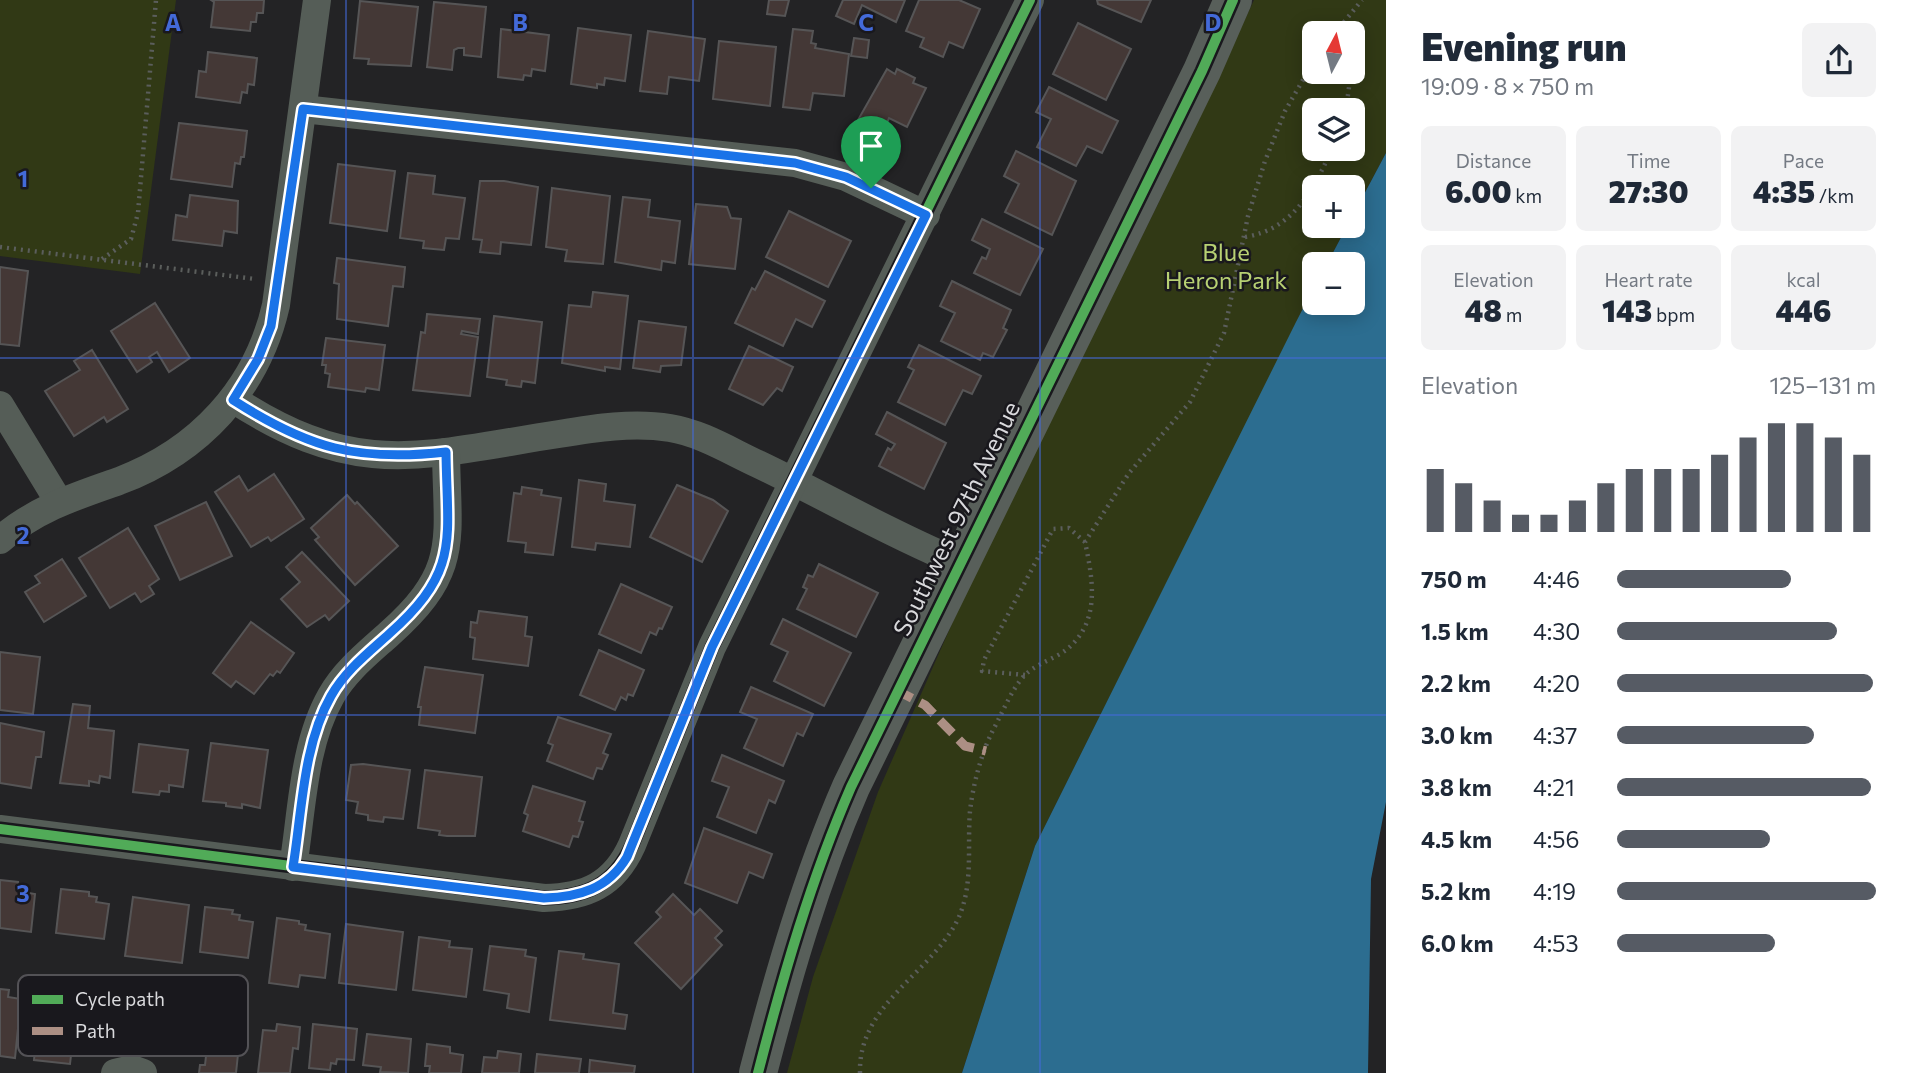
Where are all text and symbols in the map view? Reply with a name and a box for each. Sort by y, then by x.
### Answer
text: A [165,8,182,36]
text: B [512,8,528,36]
text: C [858,8,874,36]
text: D [1205,8,1222,36]
north arrow [1302,21,1365,84]
map controls [1302,21,1365,315]
text: Evening run [1421,22,1627,69]
button: share [1802,23,1876,97]
text: 19:09 · 8 × 750 m [1421,72,1594,100]
button: layers [1302,98,1365,161]
pin [841,116,901,188]
icon: arrive [852,127,890,165]
text: Distance [1456,149,1531,172]
text: Time [1627,149,1670,172]
text: Pace [1783,149,1824,172]
text: 1 [18,164,28,192]
text: 6.00 [1445,172,1512,209]
text: 27:30 [1608,172,1689,209]
text: 4:35 [1753,172,1815,209]
button: + [1302,175,1365,238]
text: km [1512,184,1542,207]
text: /km [1815,184,1854,207]
park label: Blue Heron Park [1165,237,1287,294]
button: − [1302,252,1365,315]
text: Elevation [1453,268,1534,291]
text: Heart rate [1604,268,1693,291]
text: kcal [1786,268,1821,291]
text: 48 [1465,291,1502,328]
text: 143 [1602,291,1652,328]
text: 446 [1776,291,1831,328]
text: m [1502,303,1522,326]
text: bpm [1652,303,1695,326]
text: Elevation [1421,371,1518,399]
text: 125–131 m [1769,371,1876,399]
street label: Southwest 97th Avenue [886,396,1025,640]
text: 2 [16,521,30,549]
text: 750 m [1421,565,1487,593]
text: 4:46 [1533,565,1580,593]
text: 1.5 km [1421,617,1489,645]
text: 4:30 [1533,617,1580,645]
text: 2.2 km [1421,669,1491,697]
text: 4:20 [1533,669,1580,697]
text: 3.0 km [1421,721,1493,749]
text: 4:37 [1533,721,1577,749]
text: 3.8 km [1421,773,1492,801]
text: 4:21 [1533,773,1575,801]
text: 4.5 km [1421,825,1492,853]
text: 4:56 [1533,825,1579,853]
text: 5.2 km [1421,877,1491,905]
text: 4:19 [1533,877,1576,905]
text: 3 [16,879,30,907]
text: 6.0 km [1421,929,1494,957]
text: 4:53 [1533,929,1579,957]
legend [18,975,248,1056]
text: Cycle path [75,987,165,1010]
text: Path [75,1019,116,1042]

